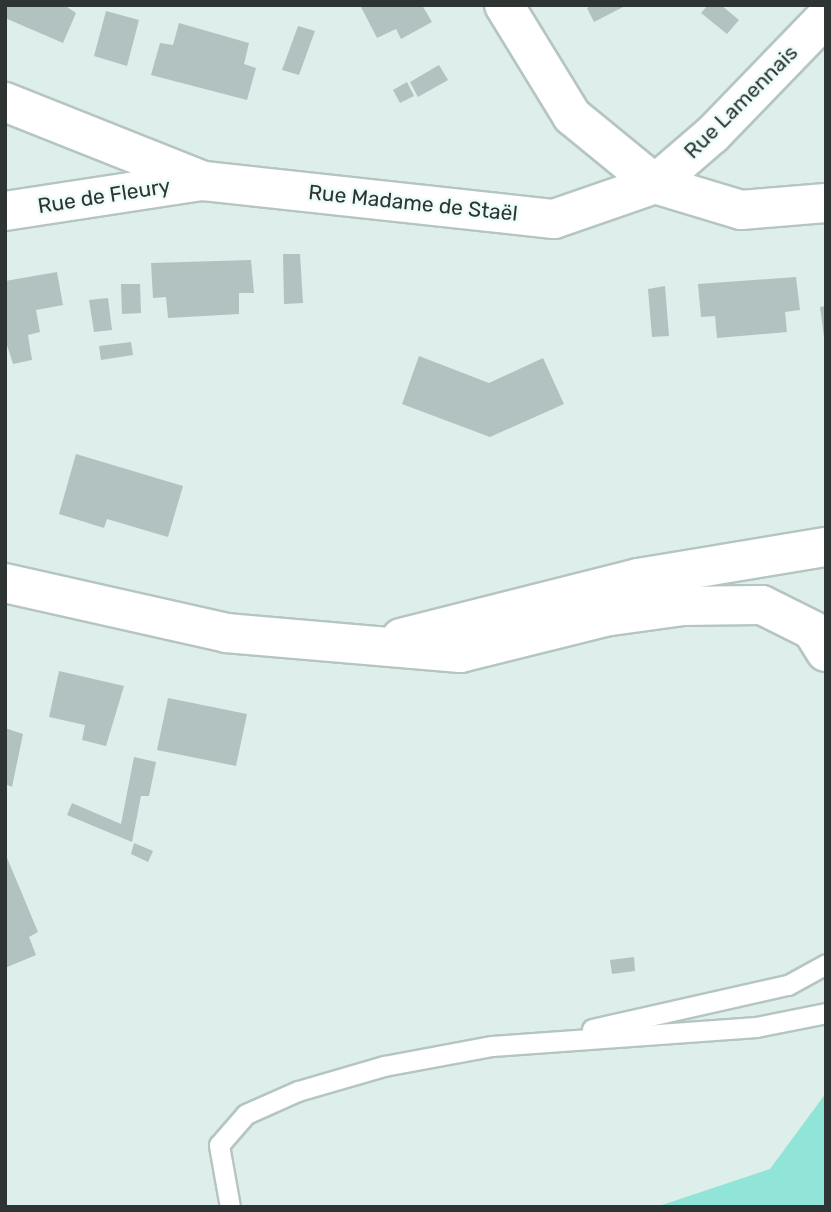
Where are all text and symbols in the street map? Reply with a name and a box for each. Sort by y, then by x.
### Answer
street label: Rue Lamennais [679,40,803,164]
street label: Rue de Fleury [36,173,172,219]
street label: Rue Madame de Staël [307,179,519,227]

